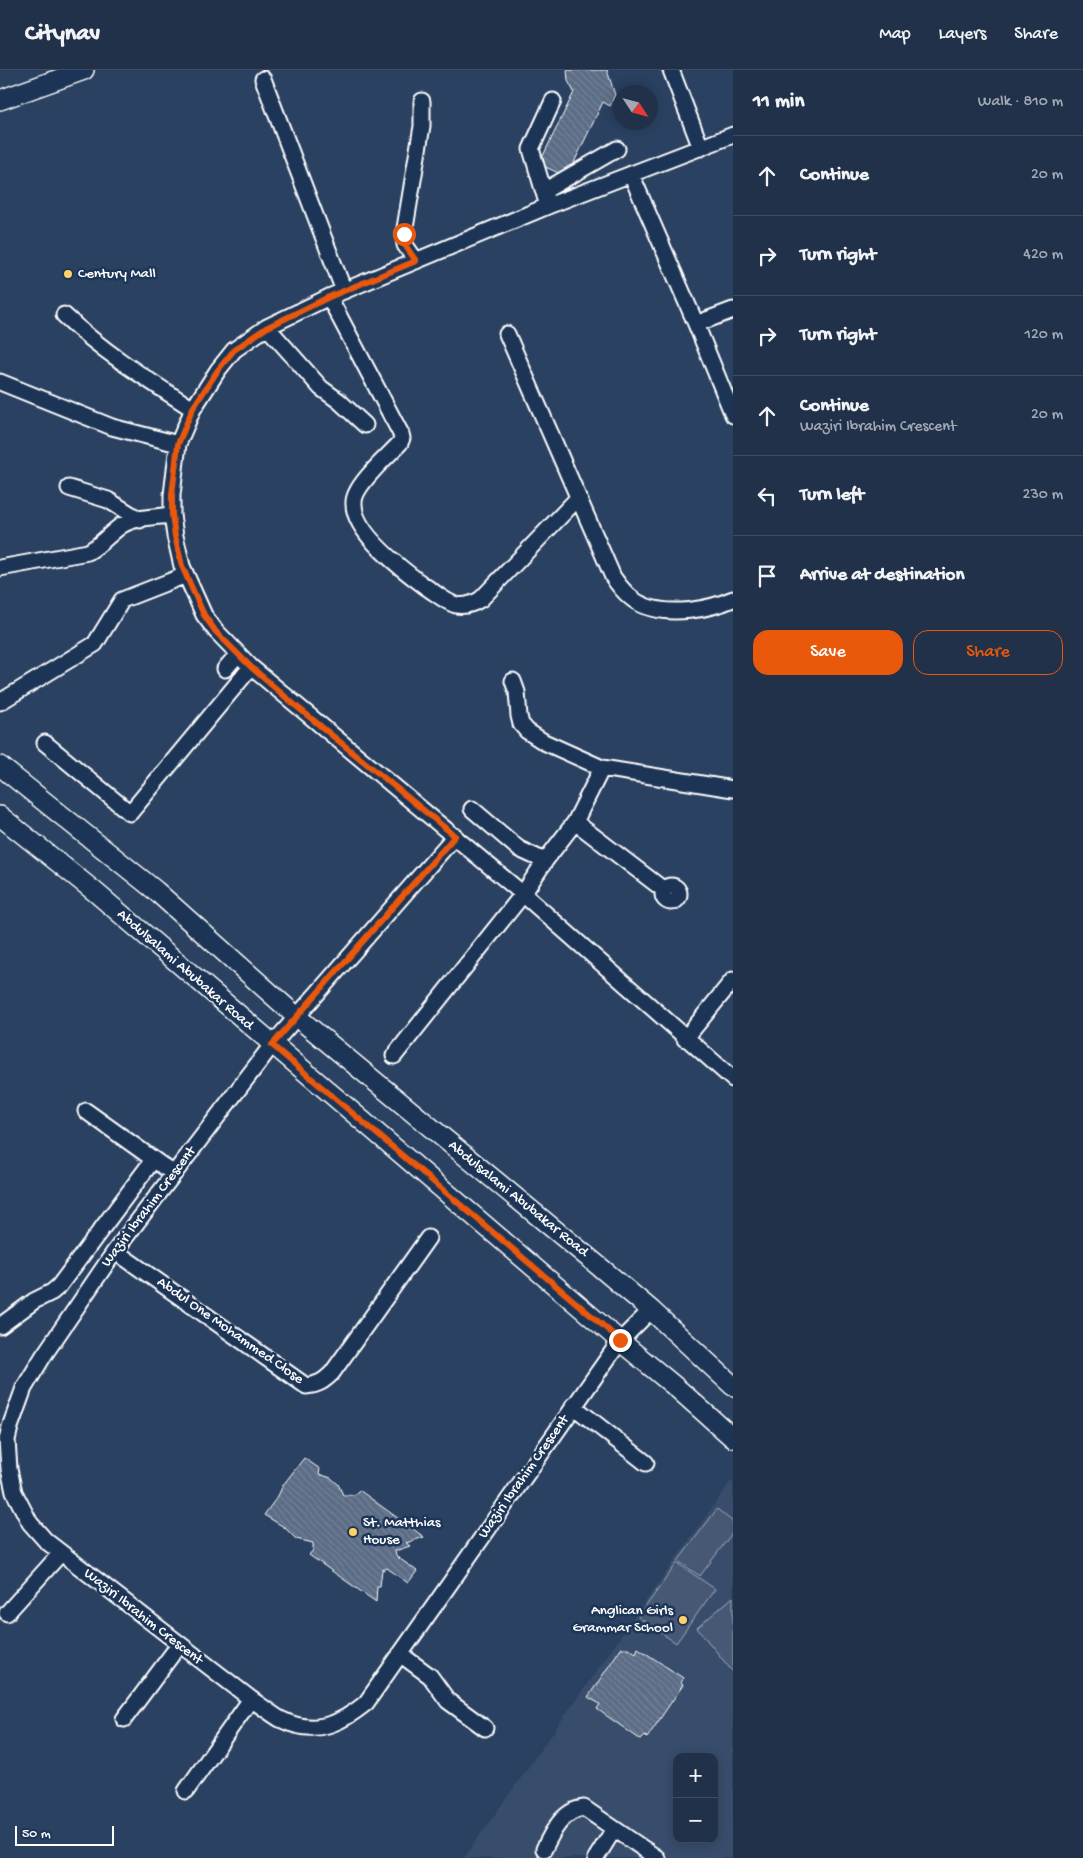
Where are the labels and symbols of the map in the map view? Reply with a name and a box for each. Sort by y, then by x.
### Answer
north arrow [613,85,658,130]
route start [393,223,416,246]
place label: Century Mall [78,265,156,283]
marker: Century Mall [62,268,74,280]
street label: Abdulsalami Abubakar Road [113,906,258,1035]
street label: Abdulsalami Abubakar Road [444,1137,593,1262]
street label: Waziri Ibrahim Crescent [98,1142,201,1271]
street label: Abdul One Mohammed Close [153,1273,307,1389]
route end [609,1329,632,1352]
street label: Waziri Ibrahim Crescent [475,1410,574,1542]
place label: St. Matthias House [363,1514,441,1549]
marker: St. Matthias House [347,1526,359,1538]
street label: Waziri Ibrahim Crescent [80,1565,208,1670]
place label: Anglican Girls Grammar School [572,1602,673,1637]
marker: Anglican Girls Grammar School [677,1614,689,1626]
scale bar [15,1823,114,1846]

